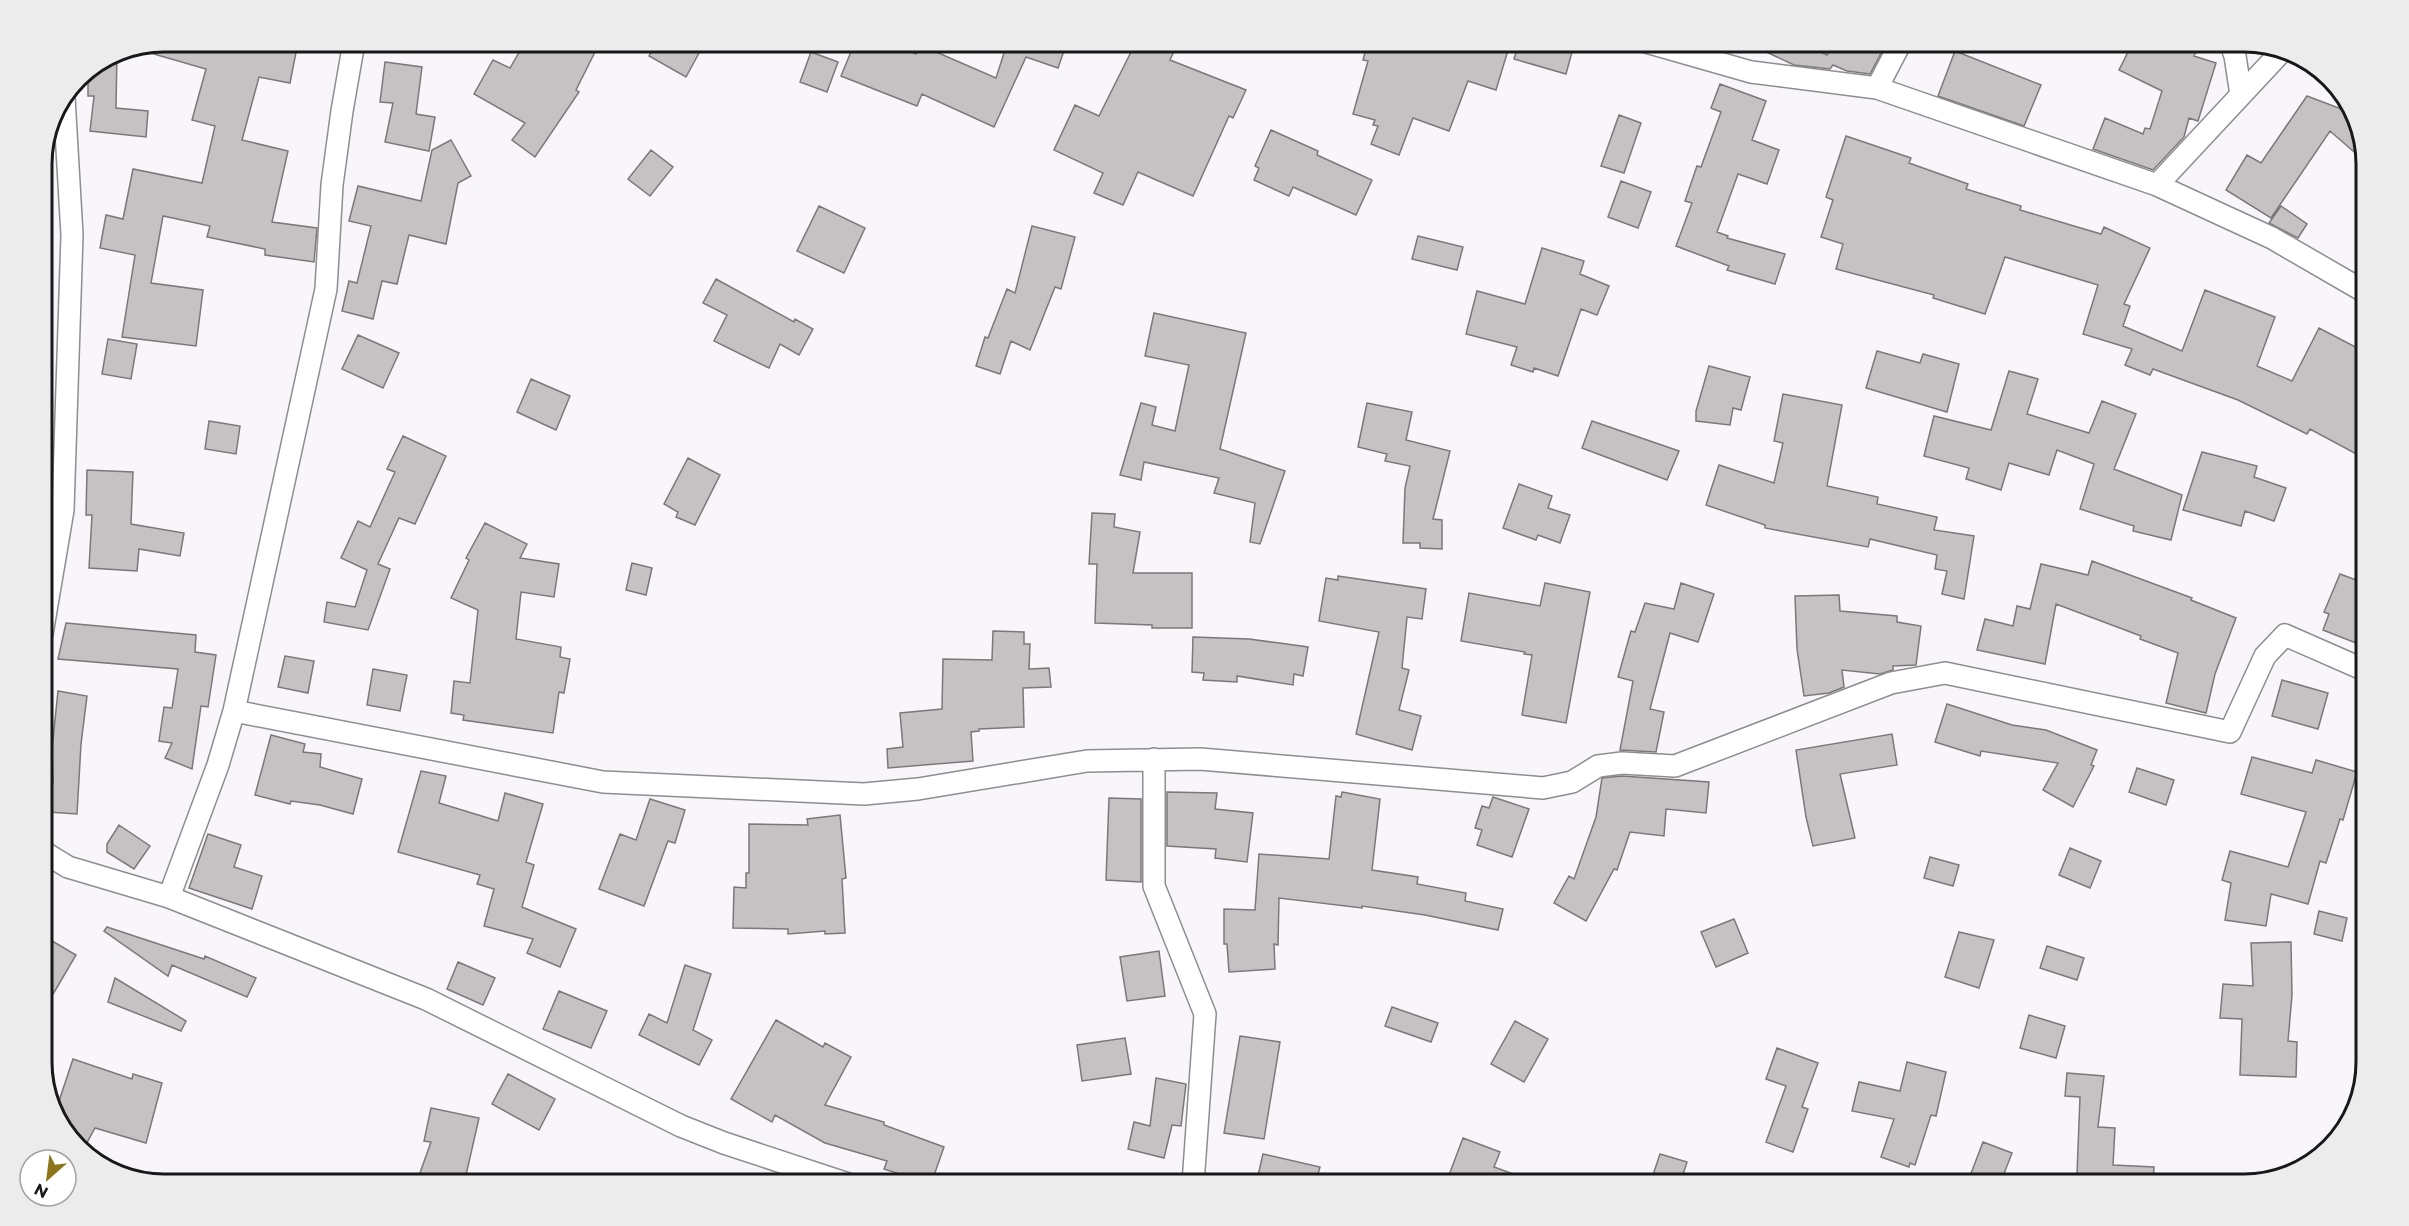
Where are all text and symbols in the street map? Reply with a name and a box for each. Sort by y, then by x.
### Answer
north arrow [18,1148,78,1208]
text: N [31,1179,51,1202]

